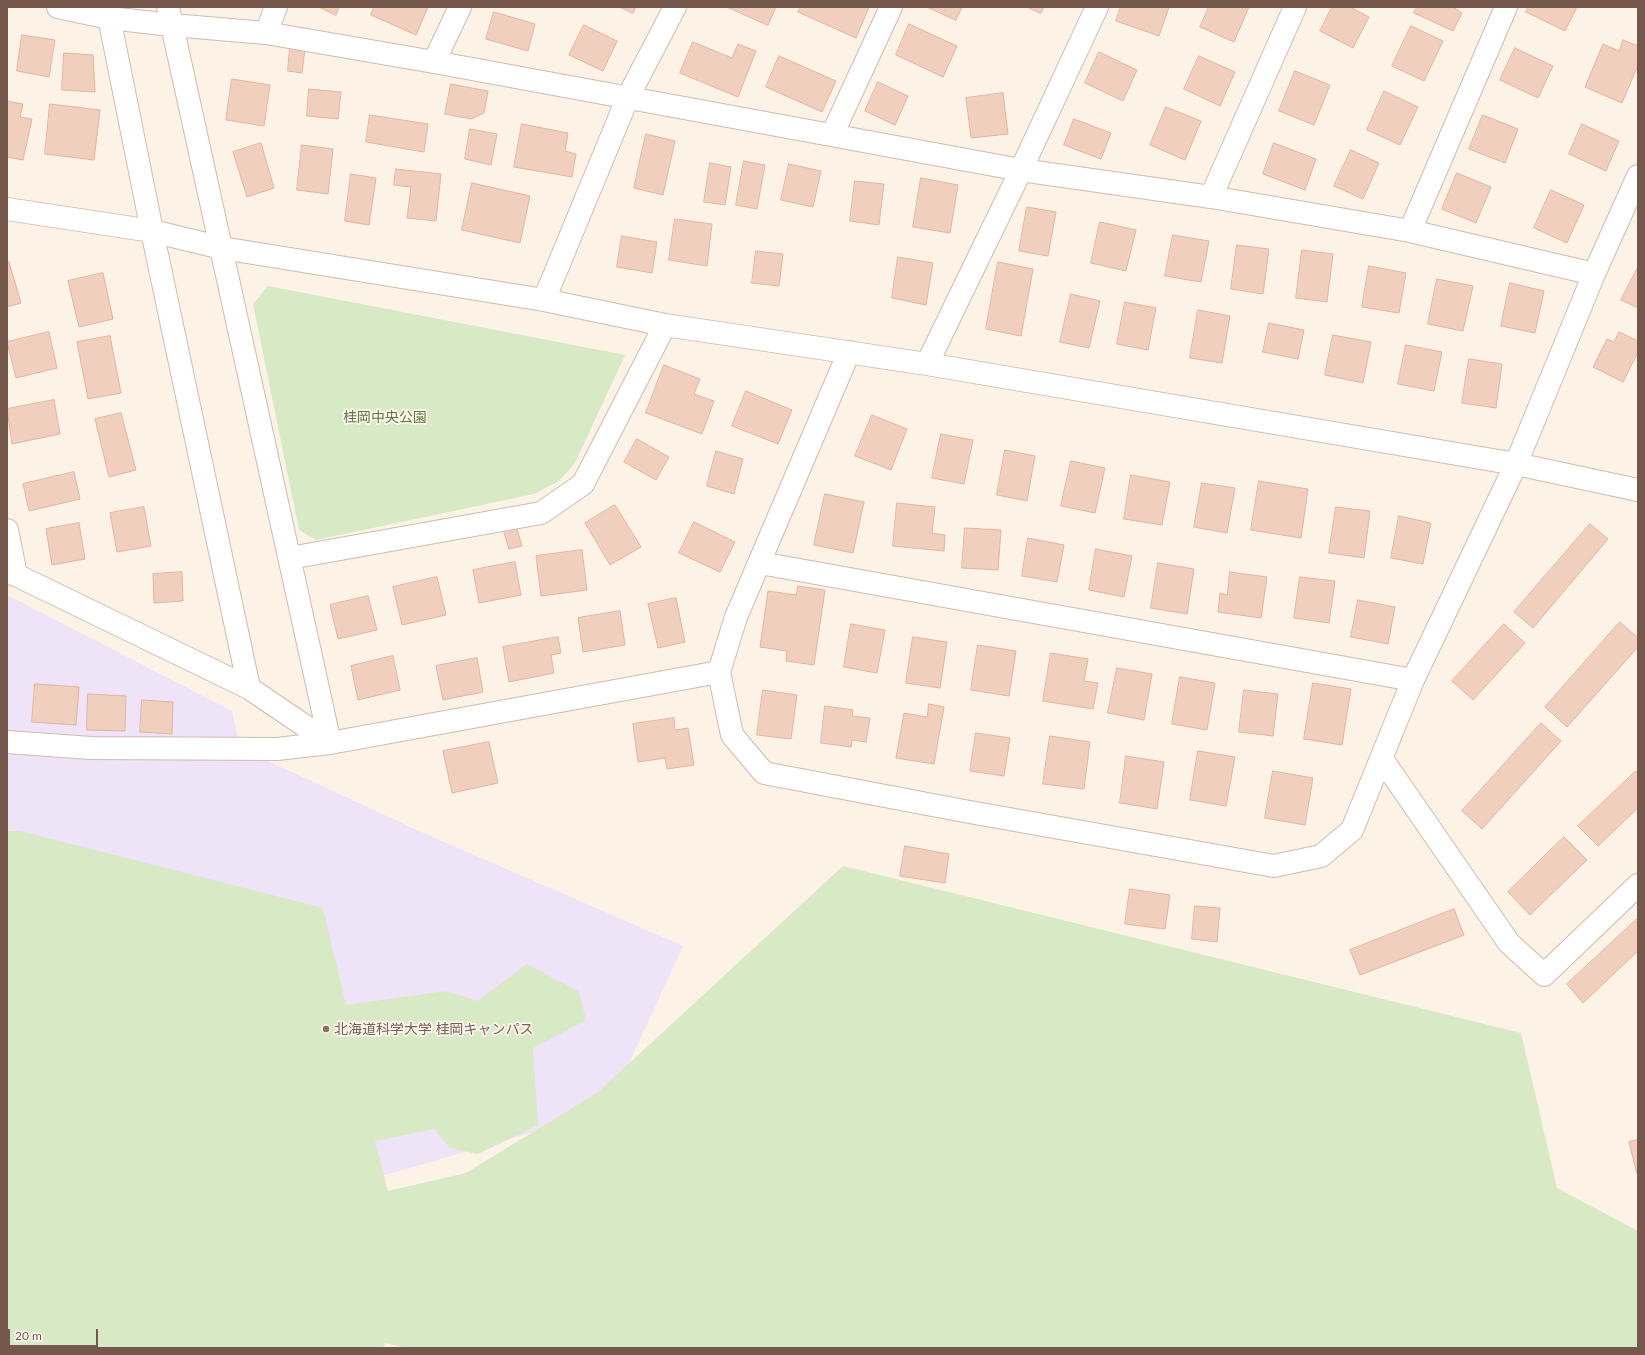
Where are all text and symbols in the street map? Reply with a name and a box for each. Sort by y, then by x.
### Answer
park label: 桂岡中央公園 [343,409,427,425]
place label: 北海道科学大学 桂岡キャンパス [334,1021,534,1037]
marker: 北海道科学大学 桂岡キャンパス [321,1024,331,1034]
scale bar [10,1321,100,1347]
text: 20 m [15,1328,42,1343]

